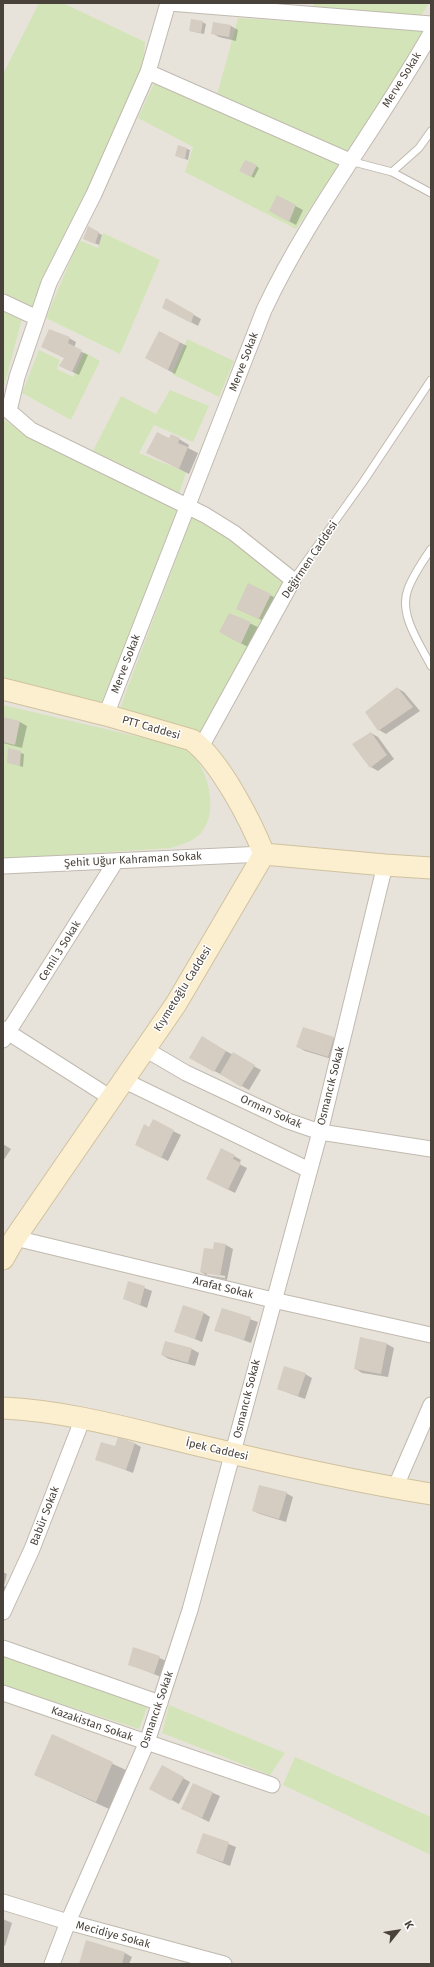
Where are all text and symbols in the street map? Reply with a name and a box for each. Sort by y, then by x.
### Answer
street label: Merve Sokak [380,50,424,110]
street label: Merve Sokak [227,330,261,394]
street label: Değirmen Caddesi [279,519,341,601]
street label: Merve Sokak [109,632,143,696]
street label: PTT Caddesi [120,713,182,743]
street label: Şehit Uğur Kahraman Sokak [64,850,202,870]
street label: Cemil 3 Sokak [36,918,84,984]
street label: Kıymetoğlu Caddesi [151,944,215,1034]
street label: Osmancık Sokak [315,1045,347,1127]
street label: Orman Sokak [238,1093,304,1131]
street label: Arafat Sokak [191,1274,255,1302]
street label: Osmancık Sokak [231,1358,263,1440]
street label: İpek Caddesi [184,1436,250,1464]
street label: Babür Sokak [28,1485,62,1547]
street label: Osmancık Sokak [138,1670,176,1750]
street label: Kazakistan Sokak [49,1704,135,1744]
north arrow [378,1911,418,1951]
text: K [401,1918,416,1931]
street label: Mecidiye Sokak [74,1919,152,1951]

